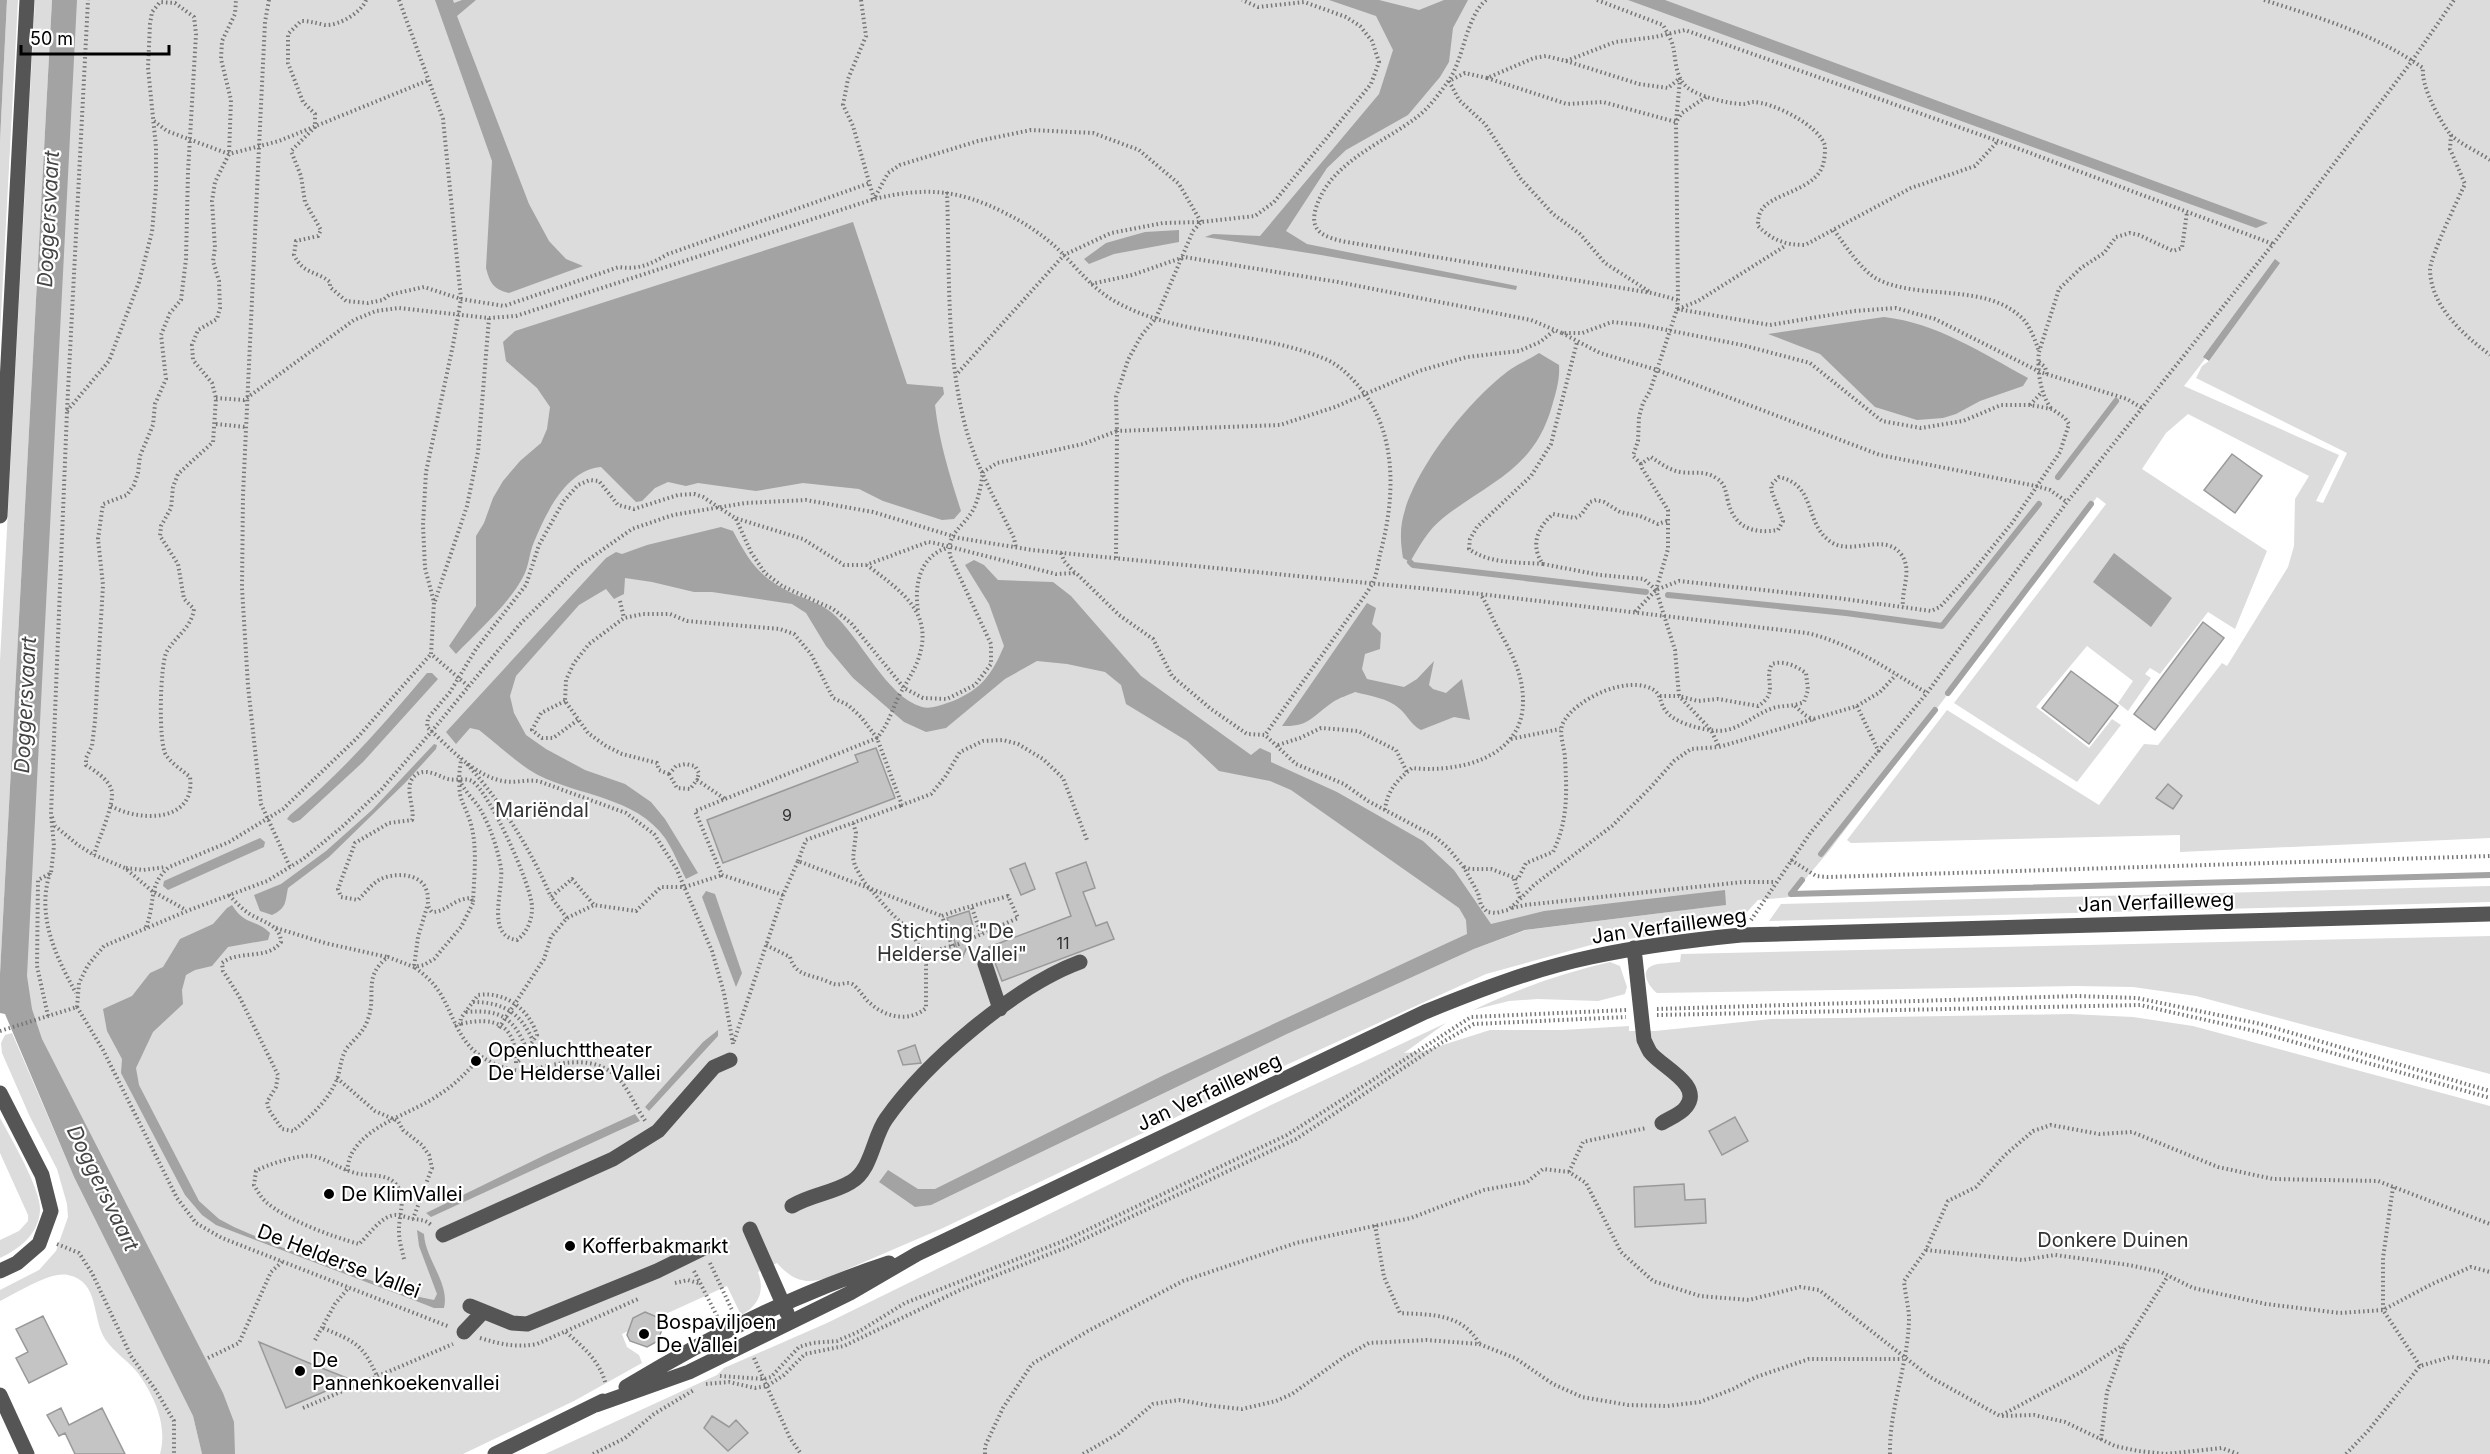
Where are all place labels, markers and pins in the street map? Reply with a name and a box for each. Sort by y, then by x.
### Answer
place label: Openluchttheater De Helderse Vallei [488,1038,661,1085]
marker: Openluchttheater De Helderse Vallei [469,1054,483,1068]
place label: De KlimVallei [341,1182,463,1206]
marker: De KlimVallei [322,1187,336,1201]
place label: Kofferbakmarkt [582,1234,729,1258]
marker: Kofferbakmarkt [563,1239,577,1253]
place label: Bospaviljoen De Vallei [656,1310,776,1357]
marker: Bospaviljoen De Vallei [637,1327,651,1341]
place label: De Pannenkoekenvallei [312,1348,500,1395]
marker: De Pannenkoekenvallei [293,1364,307,1378]

